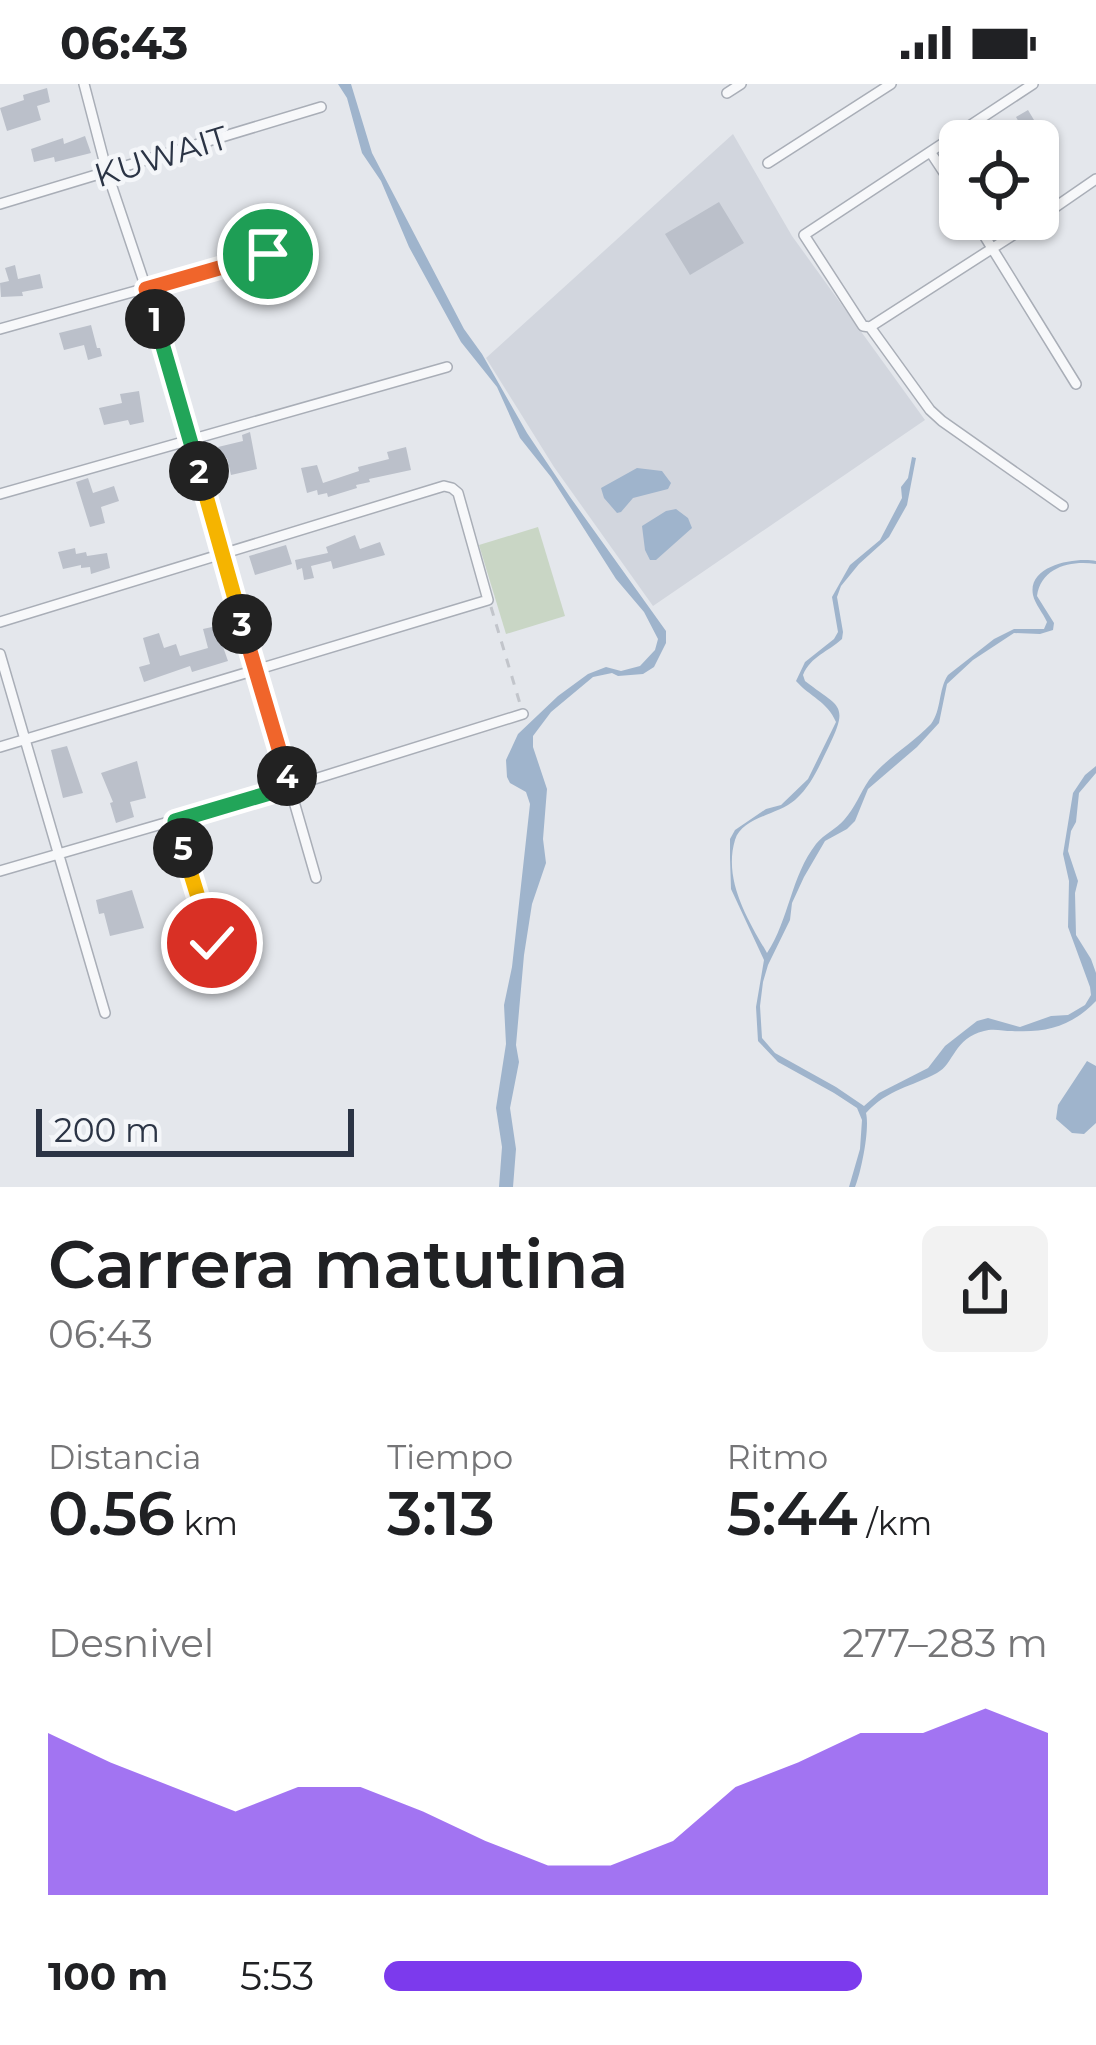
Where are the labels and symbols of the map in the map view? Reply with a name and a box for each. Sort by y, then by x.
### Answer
street label: KUWAIT [89,117,233,195]
pin [217,203,319,305]
pin: 1 [125,289,185,349]
pin: 2 [169,441,229,501]
pin: 3 [212,594,272,654]
pin: 4 [257,746,317,806]
pin: 5 [153,818,213,878]
pin [161,892,263,994]
scale bar [36,1103,354,1156]

